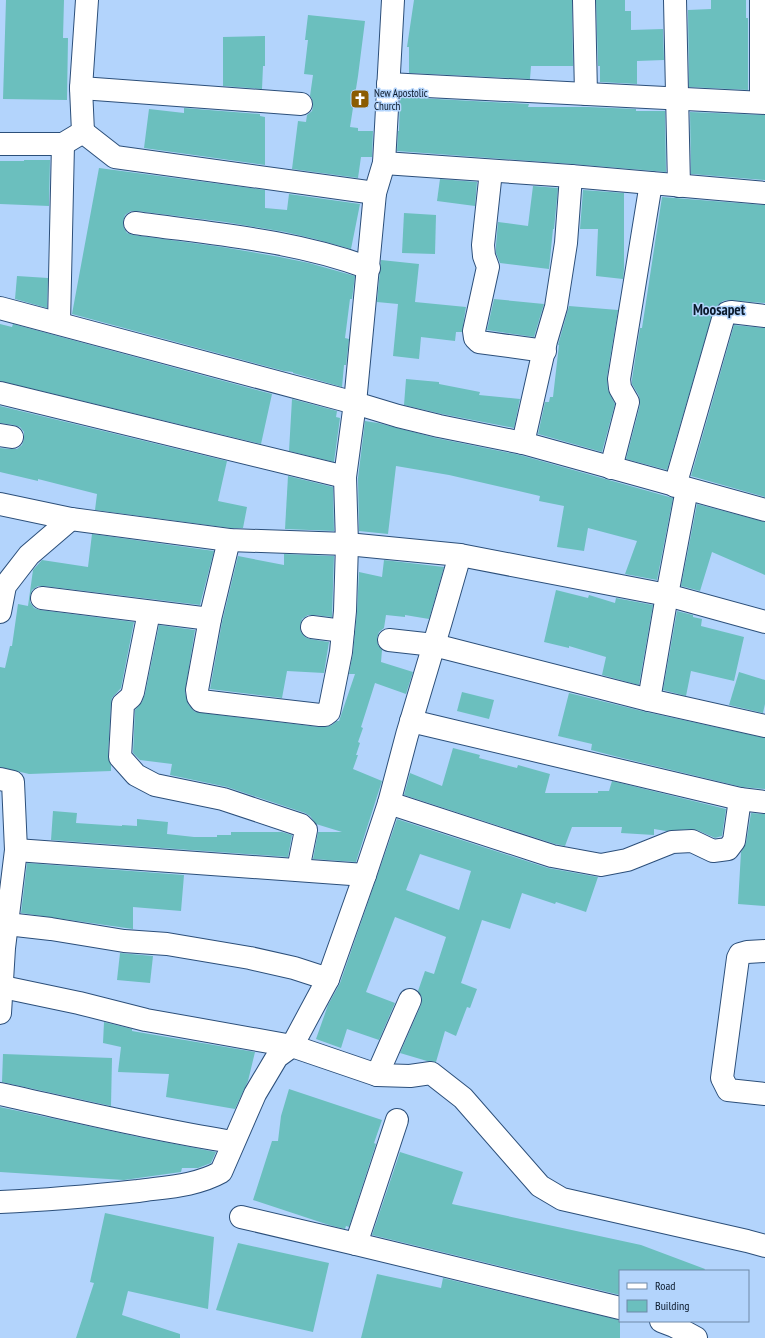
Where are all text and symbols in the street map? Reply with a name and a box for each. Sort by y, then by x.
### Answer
place label: New Apostolic Church [374,86,428,113]
church icon: New Apostolic Church [349,88,371,110]
district label: Moosapet [693,300,746,319]
legend [619,1270,749,1322]
text: Road [655,1278,675,1293]
text: Building [655,1298,690,1313]

